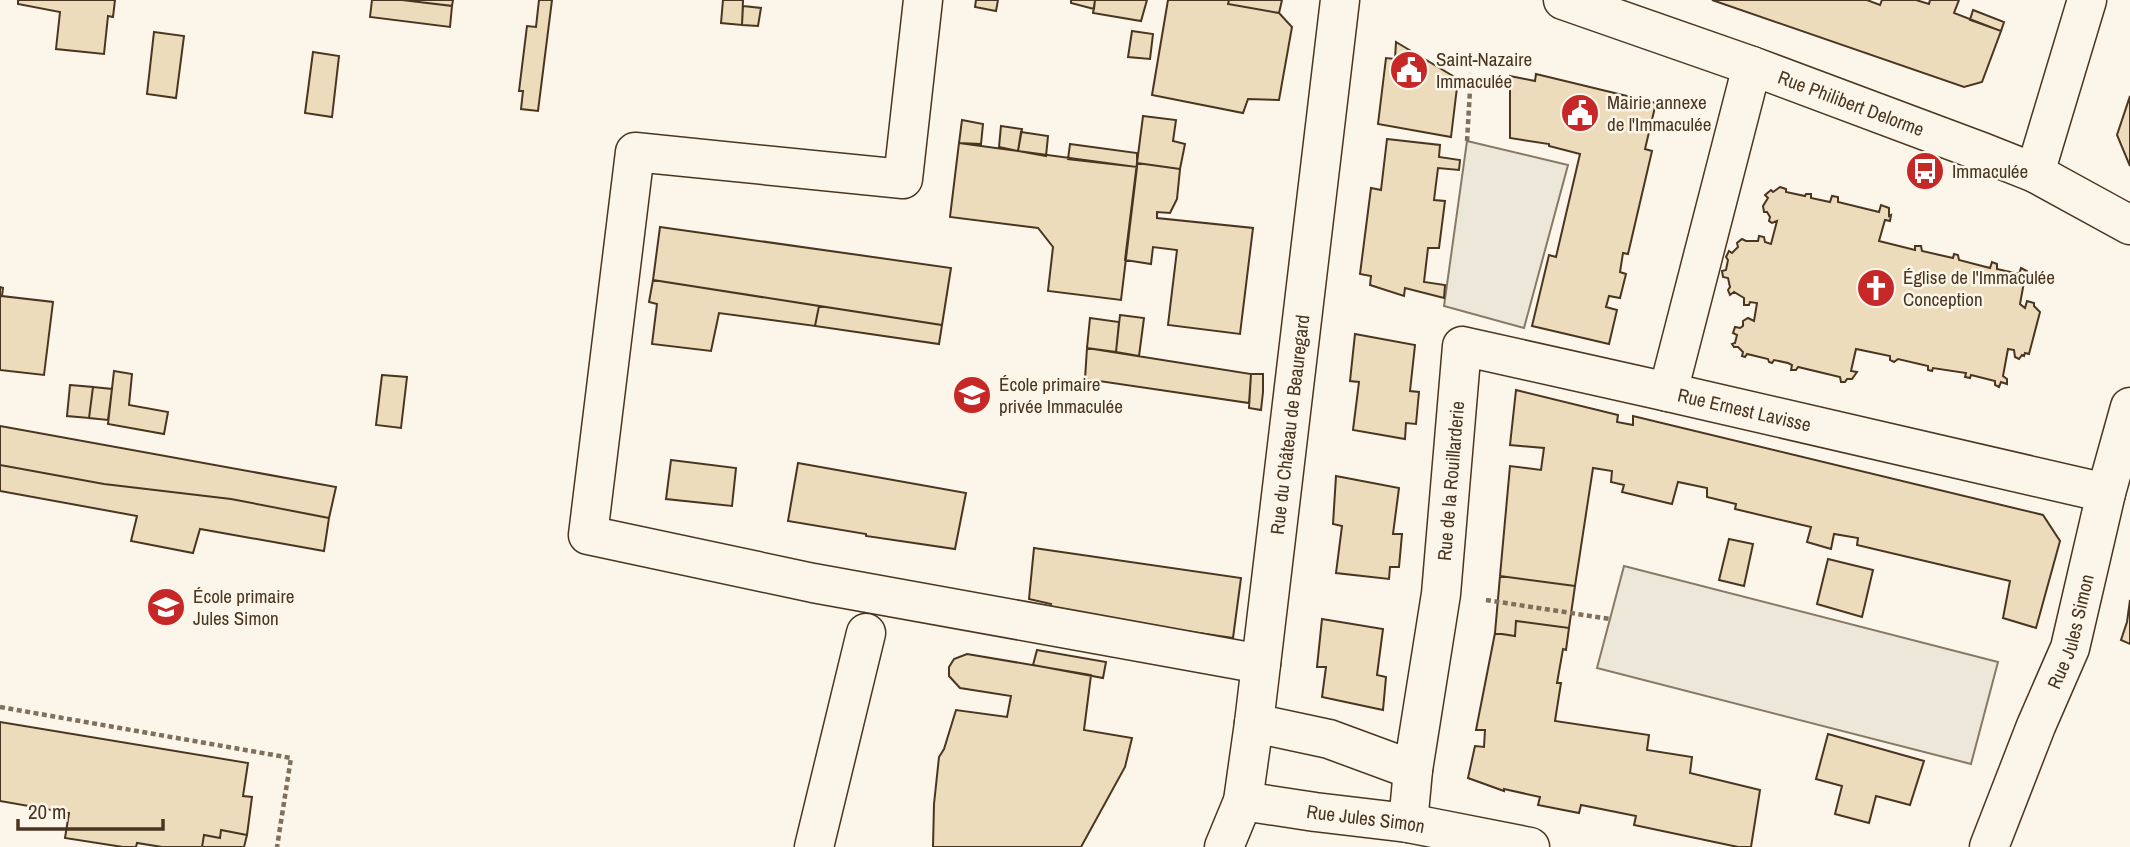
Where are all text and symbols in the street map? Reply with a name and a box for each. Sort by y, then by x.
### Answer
place label: Saint-Nazaire Immaculée [1436,46,1532,94]
public building icon: Saint-Nazaire Immaculée [1388,49,1430,91]
street label: Rue Philibert Delorme [1774,64,1928,142]
place label: Mairie annexe de l'Immaculée [1607,89,1711,137]
public building icon: Mairie annexe de l'Immaculée [1559,92,1601,134]
bus stop icon: Immaculée [1904,150,1946,192]
place label: Immaculée [1952,158,2028,184]
place label: Église de l'Immaculée Conception [1903,264,2055,312]
church icon: Église de l'Immaculée Conception [1855,267,1897,309]
street label: Rue du Château de Beauregard [1264,313,1315,536]
place label: École primaire privée Immaculée [999,371,1123,419]
school or university icon: École primaire privée Immaculée [951,374,993,416]
street label: Rue Ernest Lavisse [1675,382,1814,438]
street label: Rue de la Rouillarderie [1431,400,1470,562]
street label: Rue Jules Simon [2041,572,2100,693]
place label: École primaire Jules Simon [193,583,294,631]
school or university icon: École primaire Jules Simon [145,586,187,628]
scale bar [18,788,163,832]
text: 20 m [28,797,66,826]
street label: Rue Jules Simon [1305,798,1427,839]

